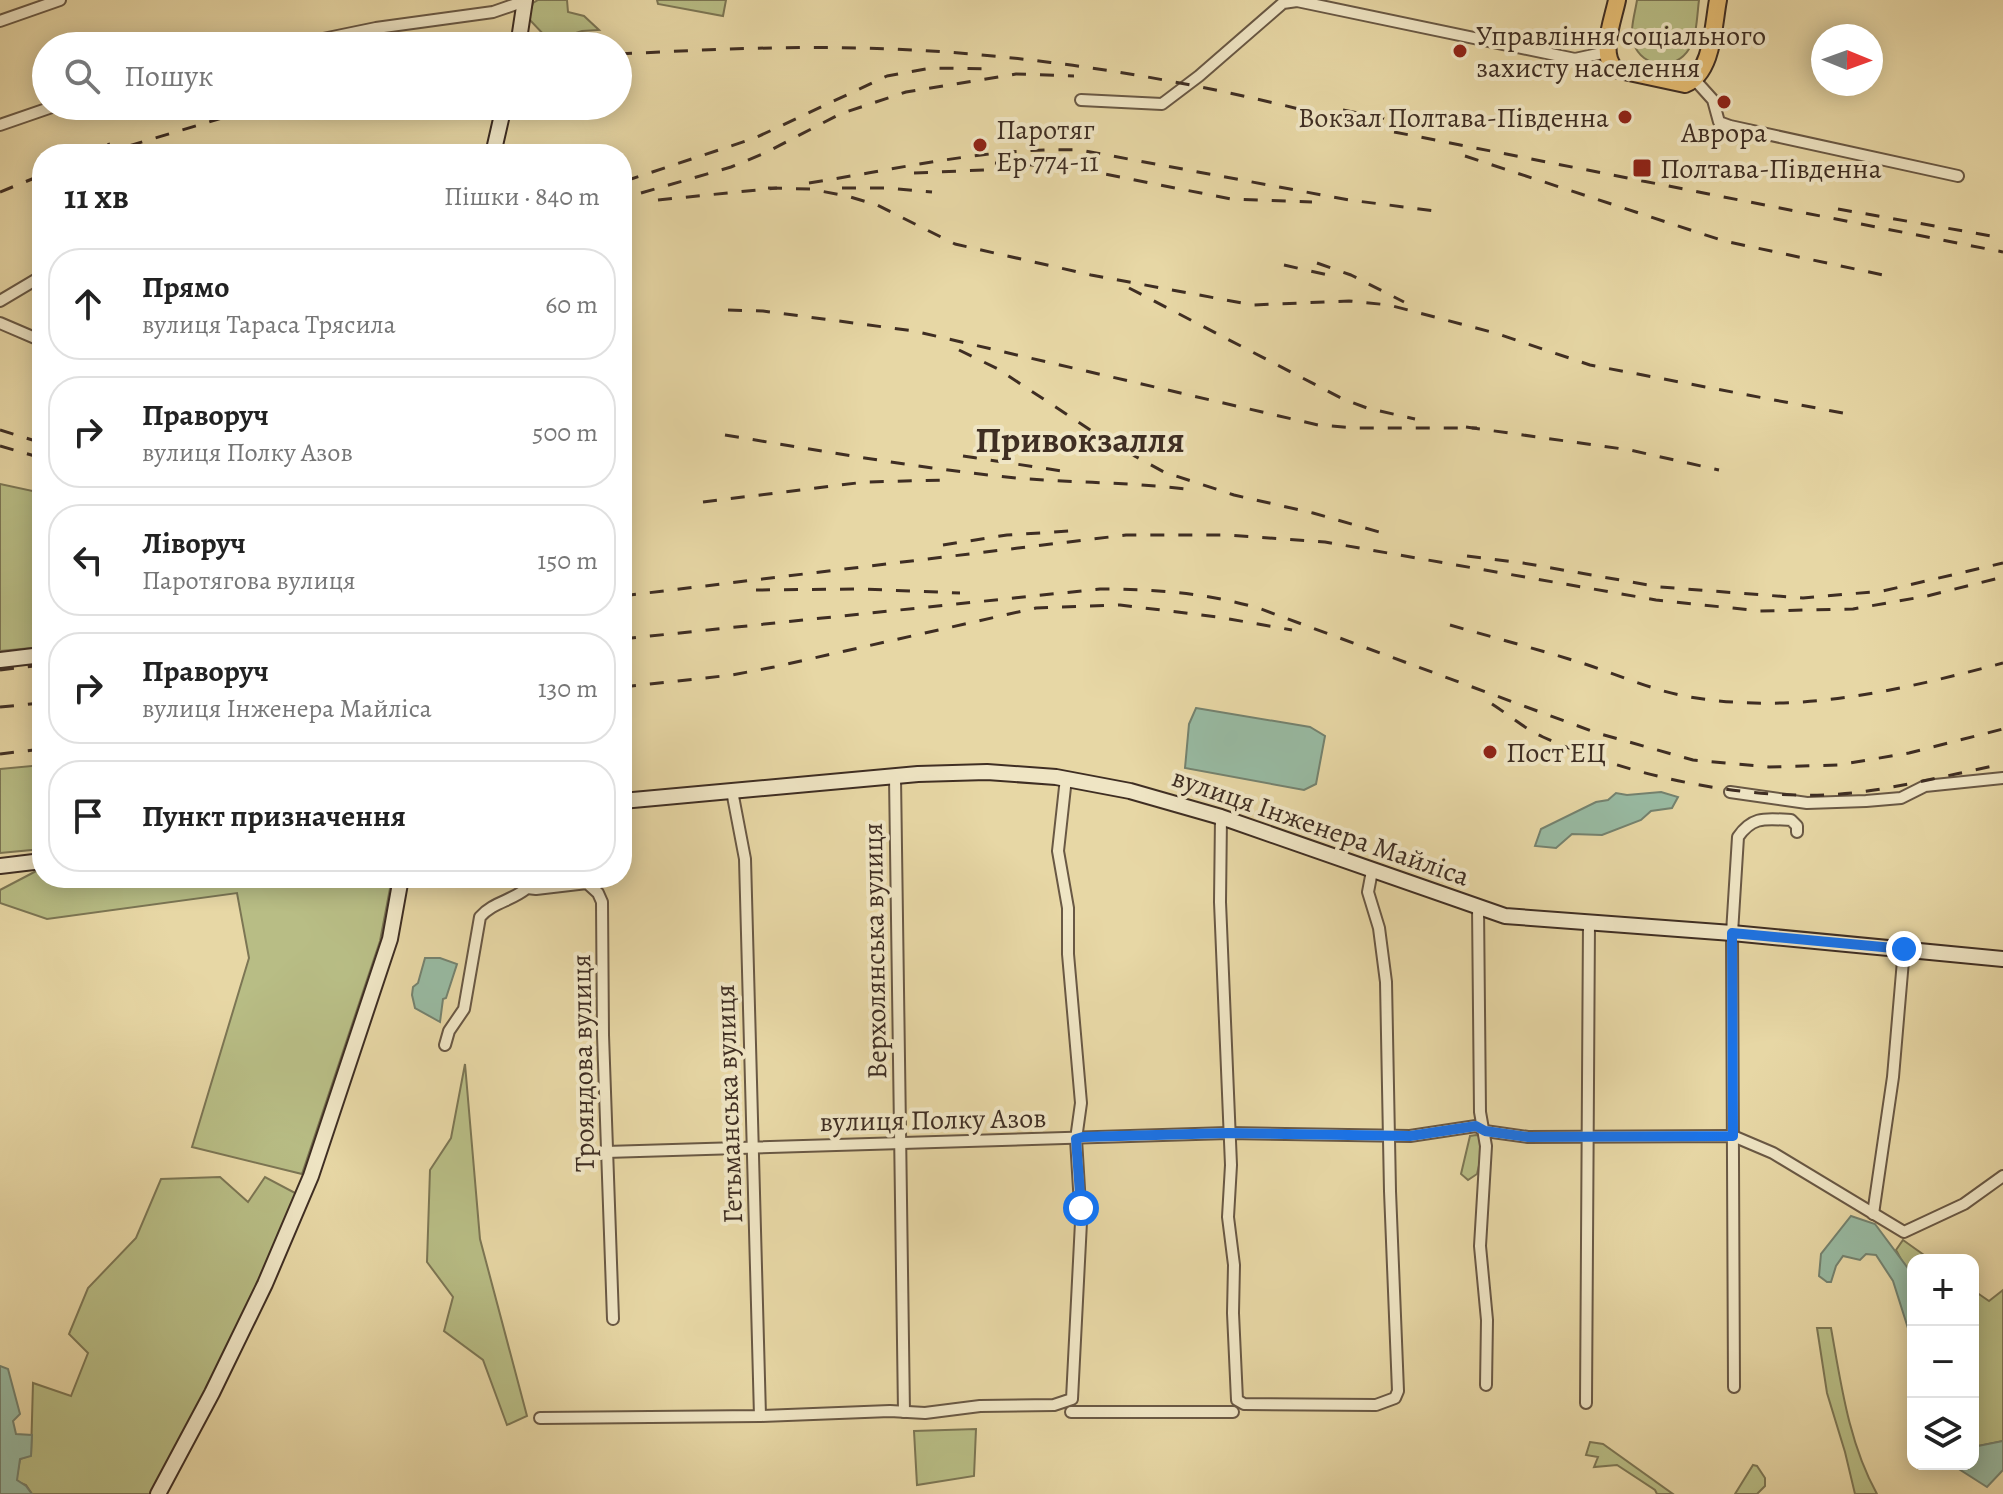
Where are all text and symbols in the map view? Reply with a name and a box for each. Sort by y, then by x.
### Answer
place label: Управління соціального захисту населення [1476,17,1766,87]
north arrow [1811,24,1883,96]
search box [32,32,632,120]
marker: Управління соціального захисту населення [1451,42,1469,60]
icon: search [60,54,104,98]
text: Пошук [124,56,214,96]
marker: Аврора [1715,93,1733,111]
place label: Вокзал Полтава-Південна [1298,99,1609,137]
marker: Вокзал Полтава-Південна [1616,108,1634,126]
place label: Паротяг Ер 774-11 [996,111,1099,181]
place label: Аврора [1680,114,1767,152]
marker: Паротяг Ер 774-11 [971,136,989,154]
place label: Полтава-Південна [1660,150,1882,188]
marker: Полтава-Південна [1631,157,1653,179]
text: 11 хв [64,173,129,220]
text: Пішки · 840 m [444,179,600,214]
text: Прямо [142,267,229,307]
icon: ahead [66,282,110,326]
text: 60 m [545,287,598,322]
text: вулиця Тараса Трясила [142,307,396,342]
text: Праворуч [142,395,269,435]
icon: right [66,410,110,454]
text: 500 m [532,415,598,450]
district label: Привокзалля [975,415,1185,464]
text: вулиця Полку Азов [142,435,353,470]
text: Ліворуч [142,523,246,563]
icon: left [66,538,110,582]
text: 150 m [537,543,598,578]
text: Паротягова вулиця [142,563,356,598]
text: Праворуч [142,651,269,691]
icon: right [66,666,110,710]
text: 130 m [538,671,598,706]
text: вулиця Інженера Майліса [142,691,432,726]
place label: Пост ЕЦ [1506,734,1606,772]
marker: Пост ЕЦ [1481,743,1499,761]
street label: вулиця Інженера Майліса [1167,758,1474,896]
icon: arrive [66,794,110,838]
text: Пункт призначення [142,796,406,836]
street label: Верхолянська вулиця [854,822,896,1080]
route end [1886,931,1922,967]
street label: Трояндова вулиця [562,954,604,1172]
street label: Гетьманська вулиця [706,984,752,1224]
street label: вулиця Полку Азов [819,1099,1047,1141]
route start [1063,1190,1099,1226]
map controls [1907,1254,1979,1470]
button: + [1907,1254,1979,1326]
button: − [1907,1326,1979,1398]
button: layers [1907,1398,1979,1470]

